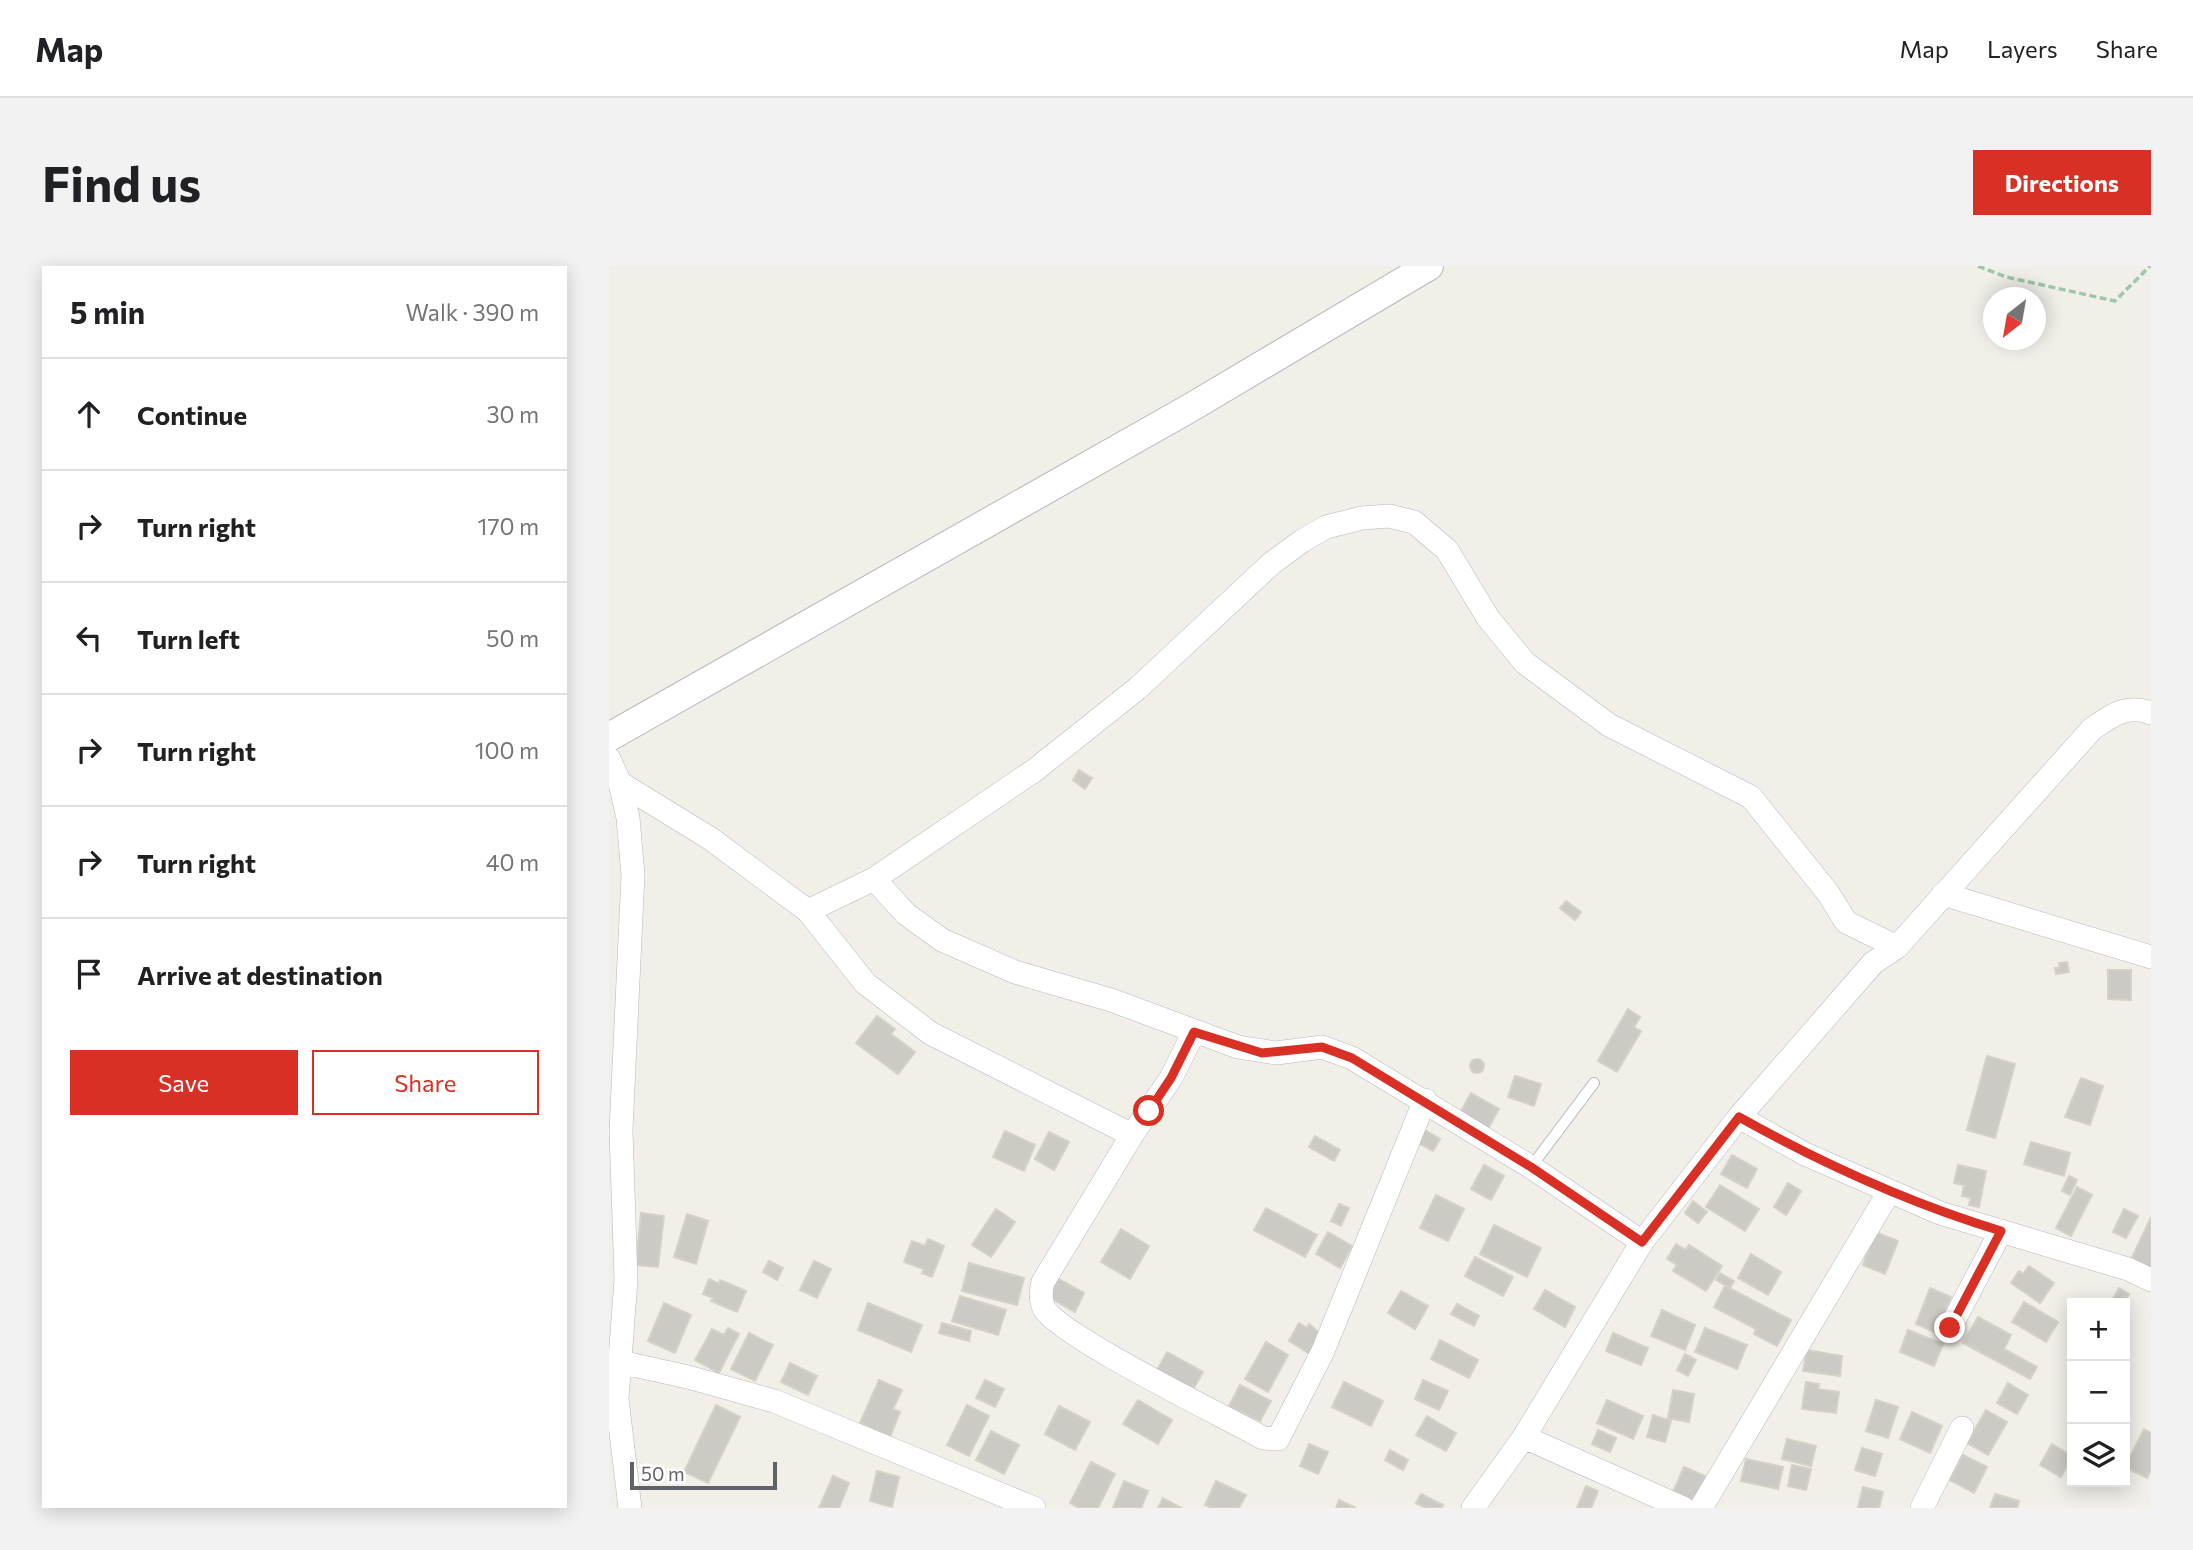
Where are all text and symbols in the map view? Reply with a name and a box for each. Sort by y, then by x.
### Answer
text: Map [35,28,103,69]
text: Map [1900,34,1949,63]
text: Layers [1987,34,2058,63]
text: Share [2096,34,2158,63]
button: Directions [1973,150,2151,215]
text: Find us [42,152,201,212]
north arrow [1983,287,2046,350]
text: 5 min [70,293,145,330]
text: Walk · 390 m [406,298,539,326]
icon: ahead [70,395,108,433]
text: Continue [137,399,247,430]
text: 30 m [486,400,539,428]
icon: right [70,507,108,545]
text: Turn right [137,511,256,542]
text: 170 m [478,512,539,540]
icon: left [70,619,108,657]
text: Turn left [137,623,240,654]
text: 50 m [486,624,539,652]
icon: right [70,731,108,769]
text: Turn right [137,735,256,766]
text: 100 m [475,736,539,764]
icon: right [70,843,108,881]
text: Turn right [137,847,256,878]
text: 40 m [486,848,539,876]
icon: arrive [70,955,108,993]
text: Arrive at destination [137,959,383,990]
button: Save [70,1050,298,1115]
button: Share [312,1050,539,1115]
route start [1133,1095,1164,1126]
map controls [2067,1298,2130,1487]
button: + [2067,1298,2130,1361]
route end [1934,1312,1965,1343]
button: − [2067,1361,2130,1424]
button: layers [2067,1424,2130,1487]
scale bar [630,1459,777,1491]
text: 50 m [641,1462,685,1485]

